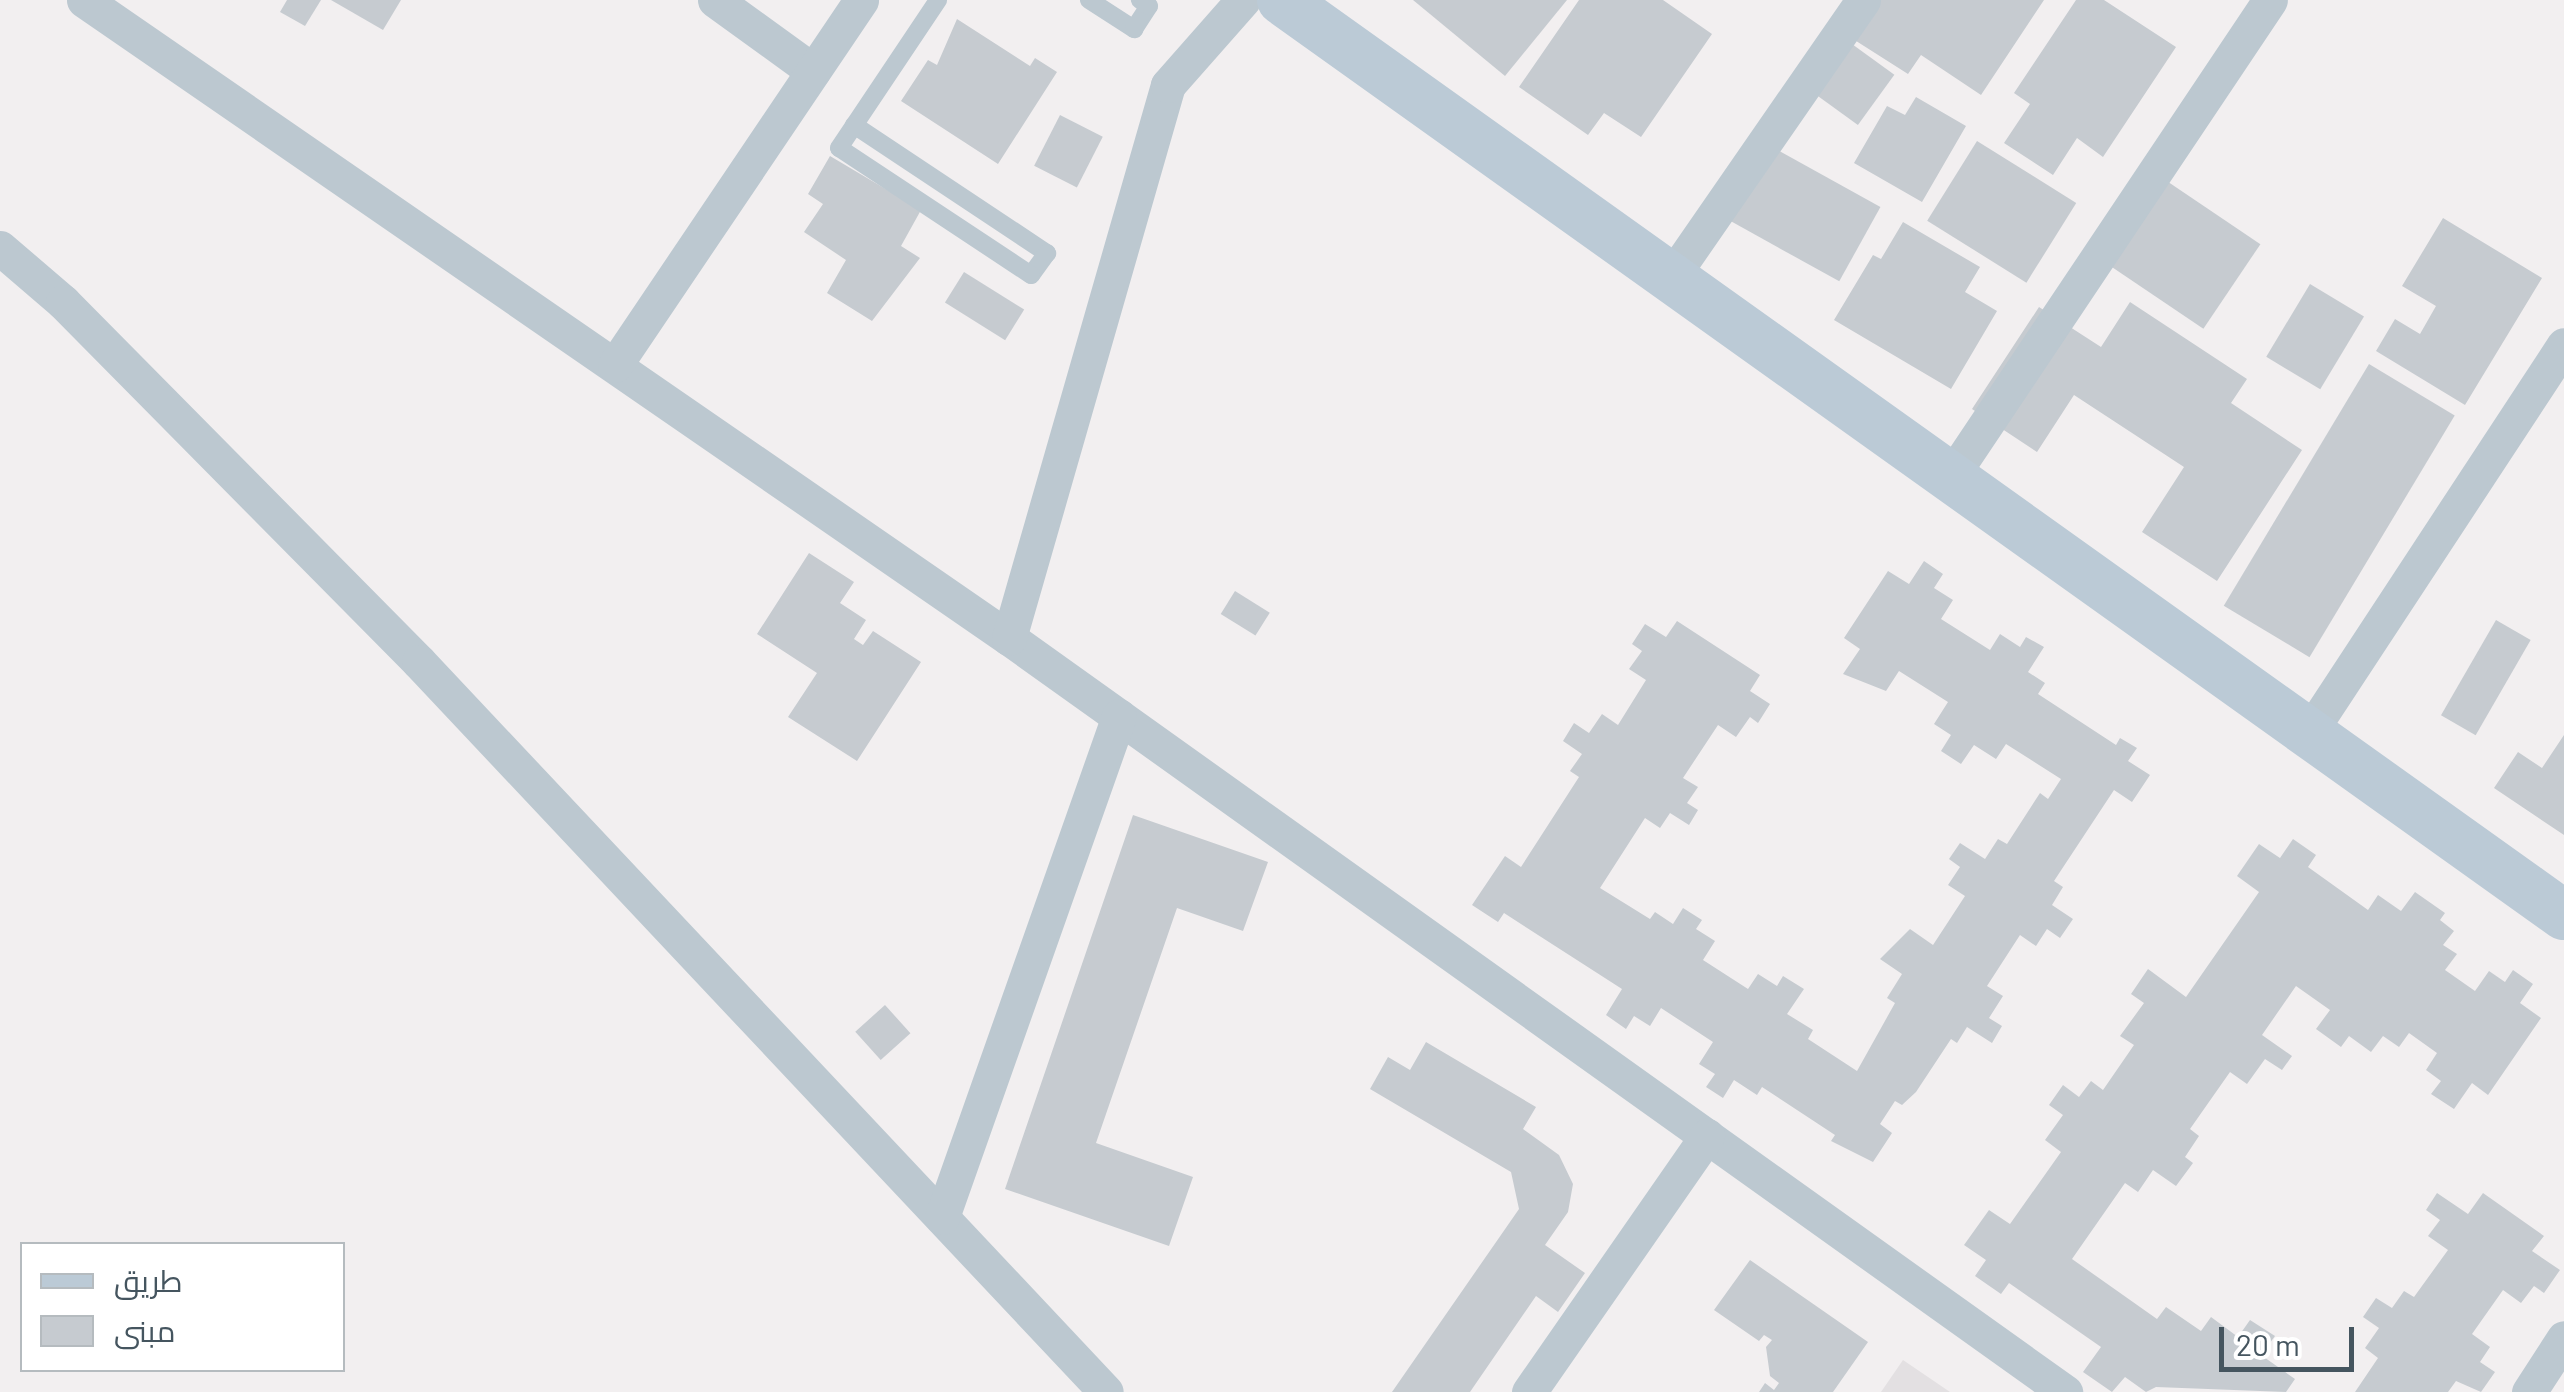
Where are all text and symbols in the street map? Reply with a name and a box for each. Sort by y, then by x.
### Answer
legend [20,1242,345,1372]
text: طريق [114,1262,183,1298]
scale bar [2224,1307,2359,1369]
text: مبنى [114,1312,175,1348]
text: 20 m [2236,1326,2300,1362]

